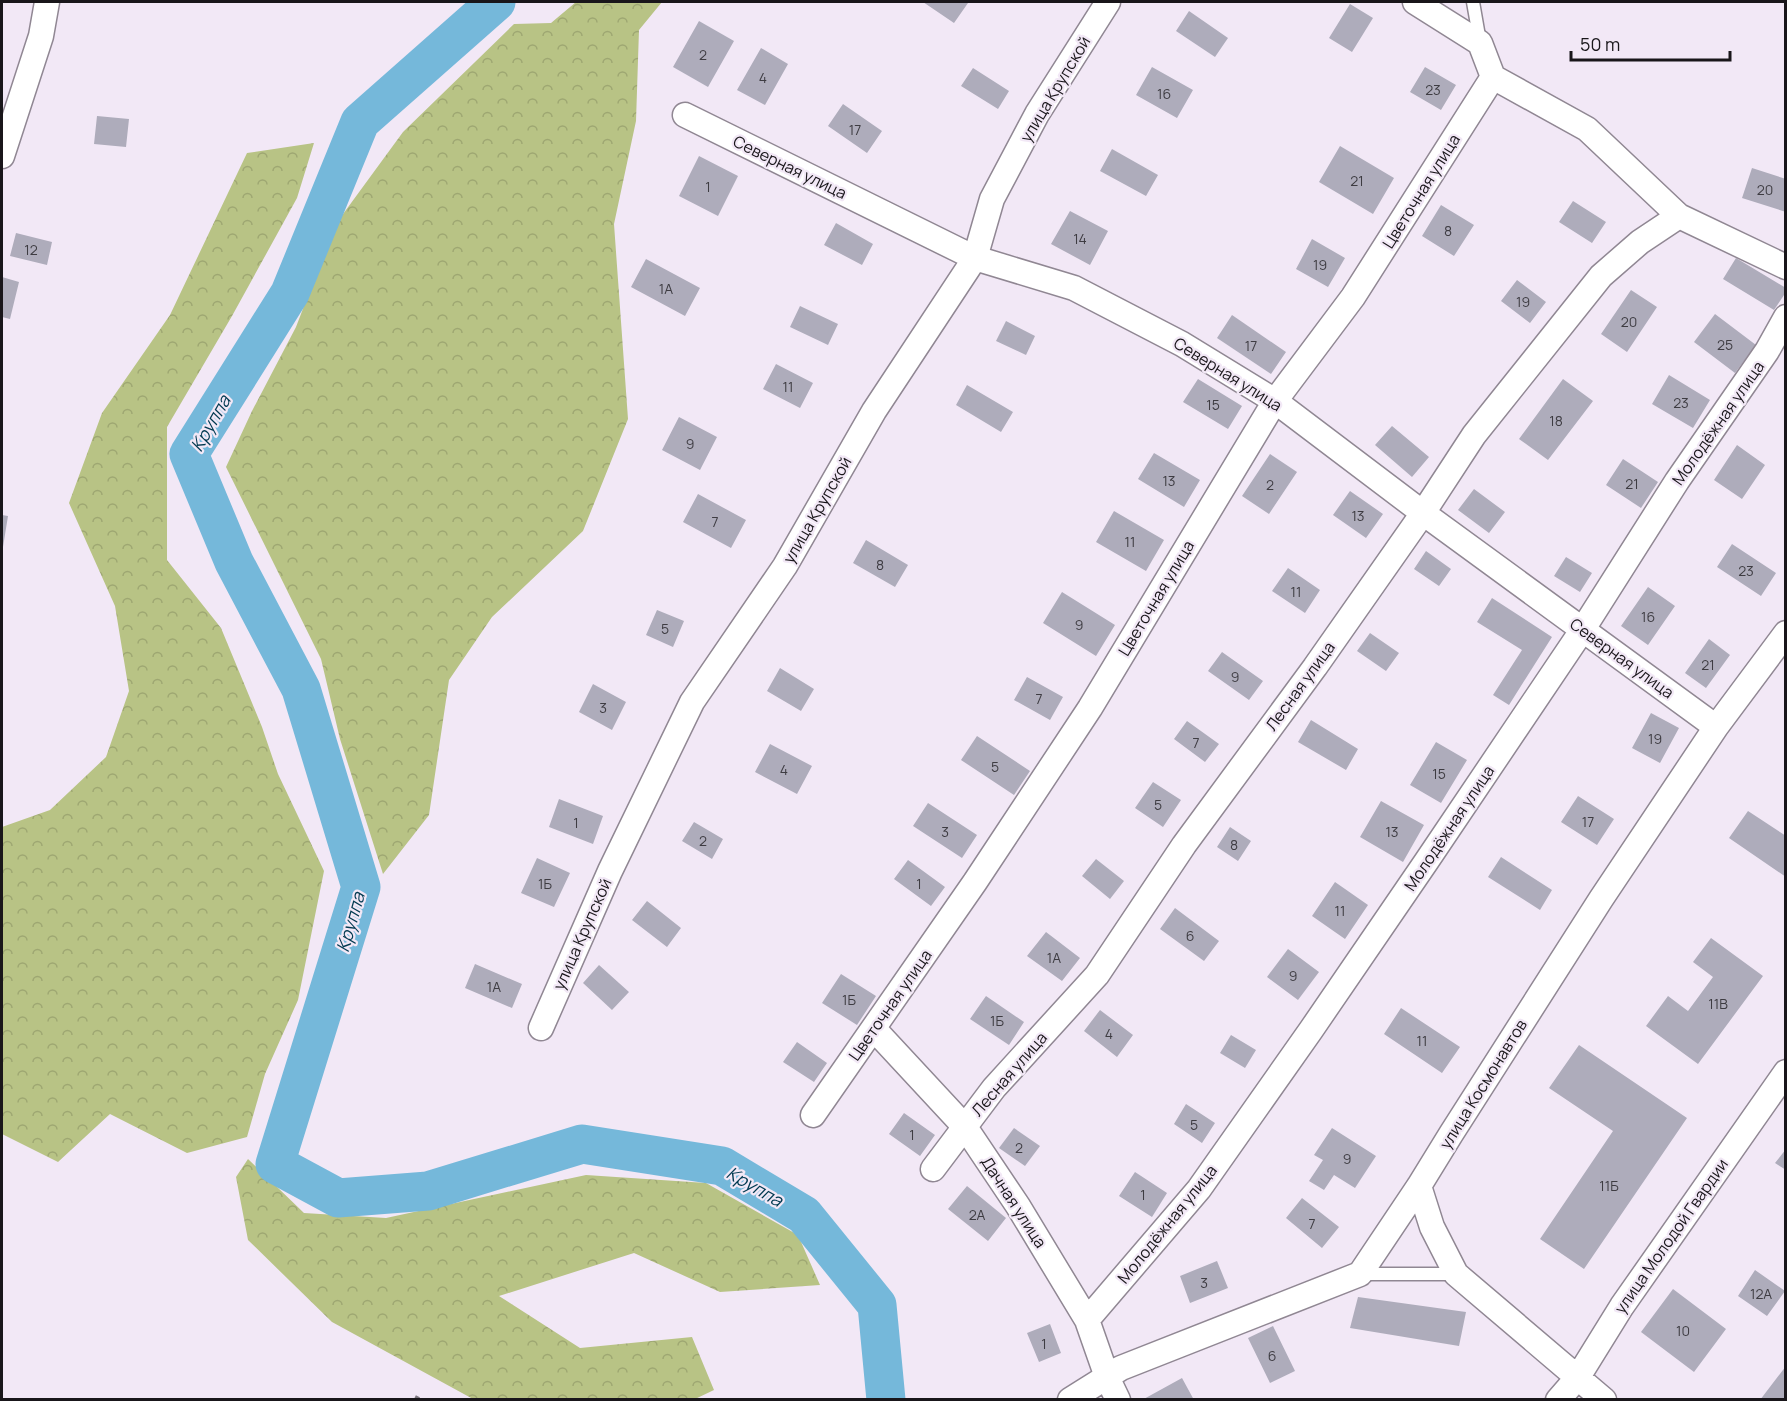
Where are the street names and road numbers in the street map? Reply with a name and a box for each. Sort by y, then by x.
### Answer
street label: улица Крупской [1015,32,1095,146]
street label: Северная улица [730,130,850,204]
street label: Цветочная улица [1377,130,1465,252]
street label: Северная улица [1170,332,1286,416]
street label: Молодёжная улица [1667,357,1769,489]
street label: улица Крупской [778,453,856,567]
street label: Цветочная улица [1113,536,1199,660]
street label: Северная улица [1565,613,1679,703]
street label: Лесная улица [1260,637,1340,735]
street label: Молодёжная улица [1399,761,1499,895]
street label: улица Крупской [548,875,616,993]
street label: Цветочная улица [843,945,937,1065]
street label: улица Космонавтов [1434,1015,1532,1153]
street label: Лесная улица [966,1027,1052,1121]
street label: Дачная улица [976,1152,1052,1252]
street label: улица Молодой Гвардии [1609,1154,1733,1318]
street label: Молодёжная улица [1112,1160,1222,1288]

